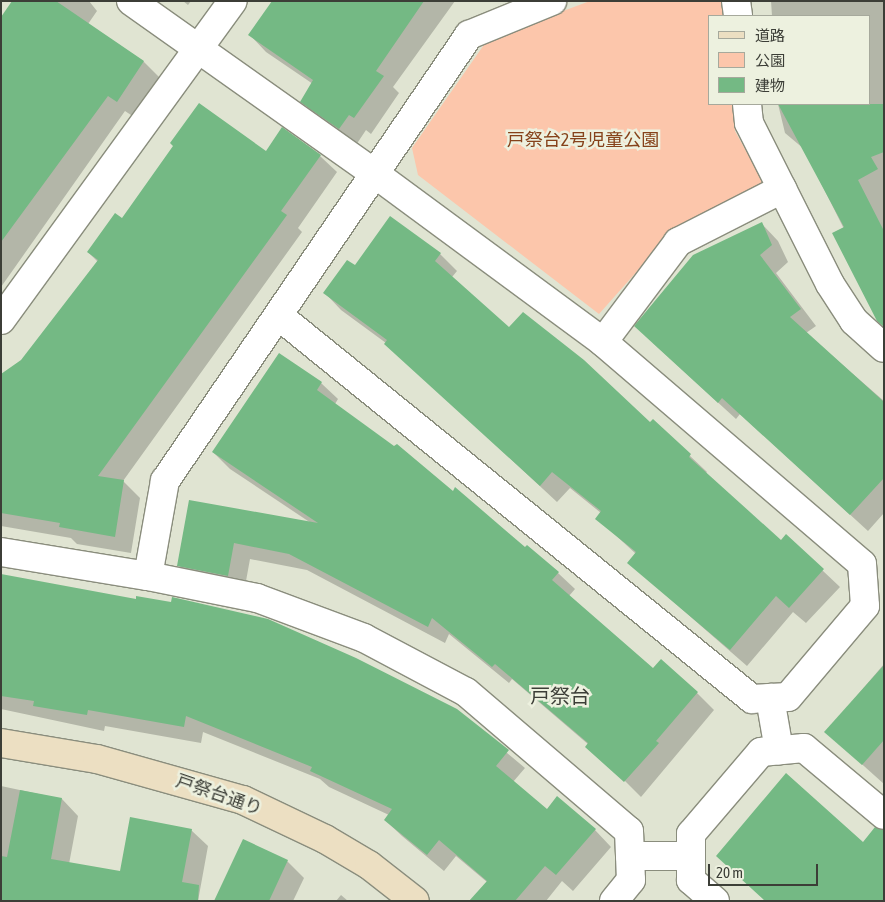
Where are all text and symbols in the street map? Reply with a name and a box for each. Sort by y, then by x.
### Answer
legend [708,15,870,105]
text: 道路 [755,27,785,44]
text: 公園 [755,52,785,69]
text: 建物 [755,77,785,94]
park label: 戸祭台2号児童公園 [507,129,659,151]
district label: 戸祭台 [530,683,590,707]
street label: 戸祭台通り [173,770,265,820]
scale bar [710,854,820,886]
text: 20 m [716,864,743,881]

